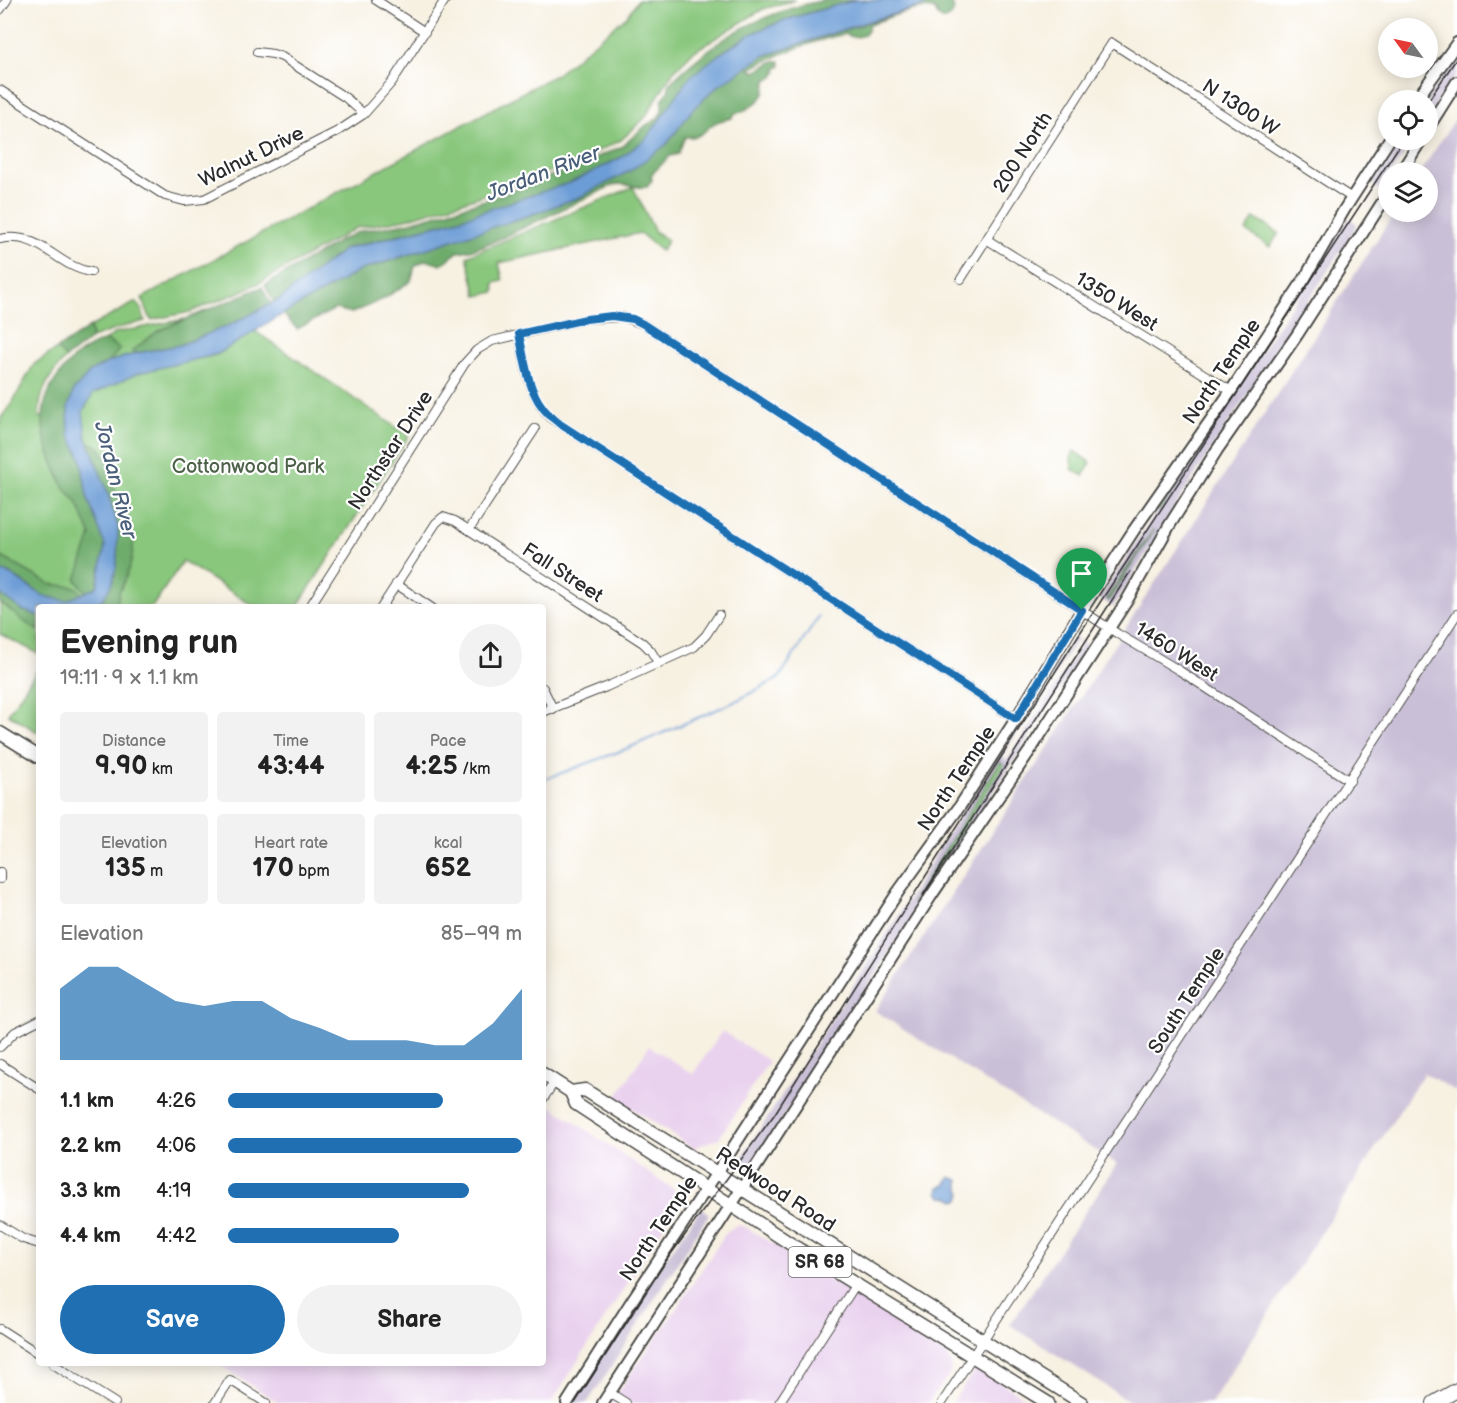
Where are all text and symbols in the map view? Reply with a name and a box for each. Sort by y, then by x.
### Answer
north arrow [1378,18,1438,78]
map controls [1378,18,1438,222]
street label: N 1300 W [1198,74,1283,142]
button: locate [1378,90,1438,150]
street label: 200 North [988,108,1058,198]
street label: Walnut Drive [195,121,308,193]
water label: Jordan River [482,140,605,207]
button: layers [1378,162,1438,222]
street label: 1350 West [1071,267,1162,337]
street label: North Temple [1178,314,1266,429]
street label: Northstar Drive [343,386,438,515]
water label: Jordan River [89,418,143,543]
park label: Cottonwood Park [172,455,324,479]
street label: Fall Street [518,538,607,608]
pin [1056,548,1107,610]
icon: arrive [1065,557,1098,590]
street label: 1460 West [1130,617,1222,687]
text: Evening run [60,623,238,663]
button: share [459,624,522,687]
text: 19:11 · 9 × 1.1 km [60,666,199,690]
street label: North Temple [913,721,1001,836]
text: Distance [102,732,166,751]
text: Time [273,732,309,751]
text: Pace [430,732,466,751]
text: 9.90 [95,751,147,782]
text: 43:44 [257,751,325,782]
text: 4:25 [406,751,458,782]
text: km [147,760,173,779]
text: /km [458,760,490,779]
text: Elevation [101,834,167,853]
text: Heart rate [254,834,328,853]
text: kcal [434,834,462,853]
text: 135 [105,853,146,884]
text: 170 [252,853,294,884]
text: 652 [425,853,471,884]
text: m [146,862,163,881]
text: bpm [294,862,330,881]
text: Elevation [60,922,143,946]
text: 85–99 m [441,922,522,946]
street label: South Temple [1143,943,1230,1058]
text: 1.1 km [60,1089,114,1113]
text: 4:26 [156,1089,196,1113]
text: 2.2 km [60,1134,121,1158]
text: 4:06 [156,1134,196,1158]
street label: Redwood Road [711,1142,840,1237]
street label: North Temple [615,1171,703,1286]
text: 3.3 km [60,1179,121,1203]
text: 4:19 [156,1179,192,1203]
text: 4.4 km [60,1224,121,1248]
text: 4:42 [156,1224,196,1248]
road number: SR 68 [788,1247,852,1277]
button: Save [60,1285,285,1354]
button: Share [297,1285,522,1354]

